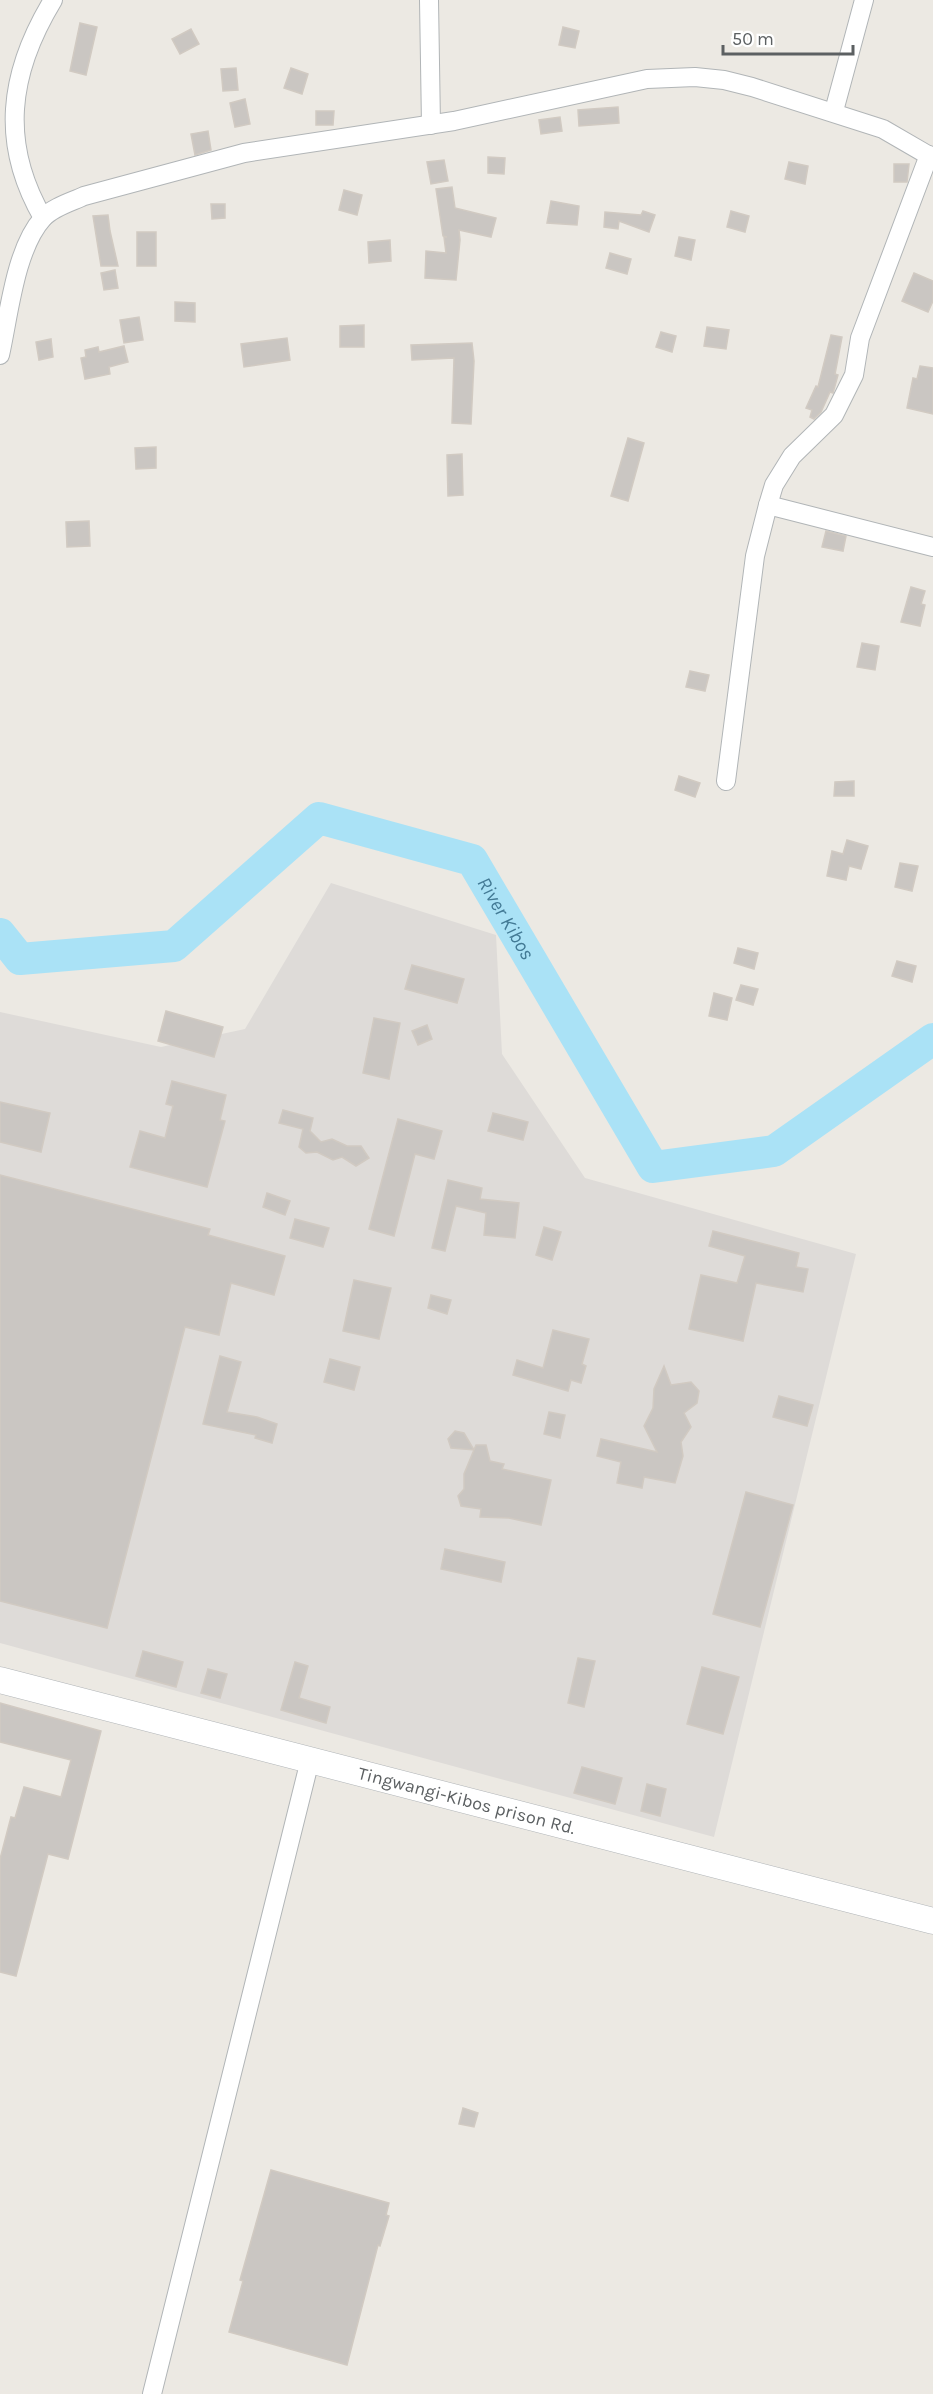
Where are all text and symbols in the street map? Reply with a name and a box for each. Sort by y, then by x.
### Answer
scale bar [723,18,854,56]
text: 50 m [732,28,774,50]
water label: River Kibos [472,873,539,964]
street label: Tingwangi-Kibos prison Rd. [356,1762,578,1839]

